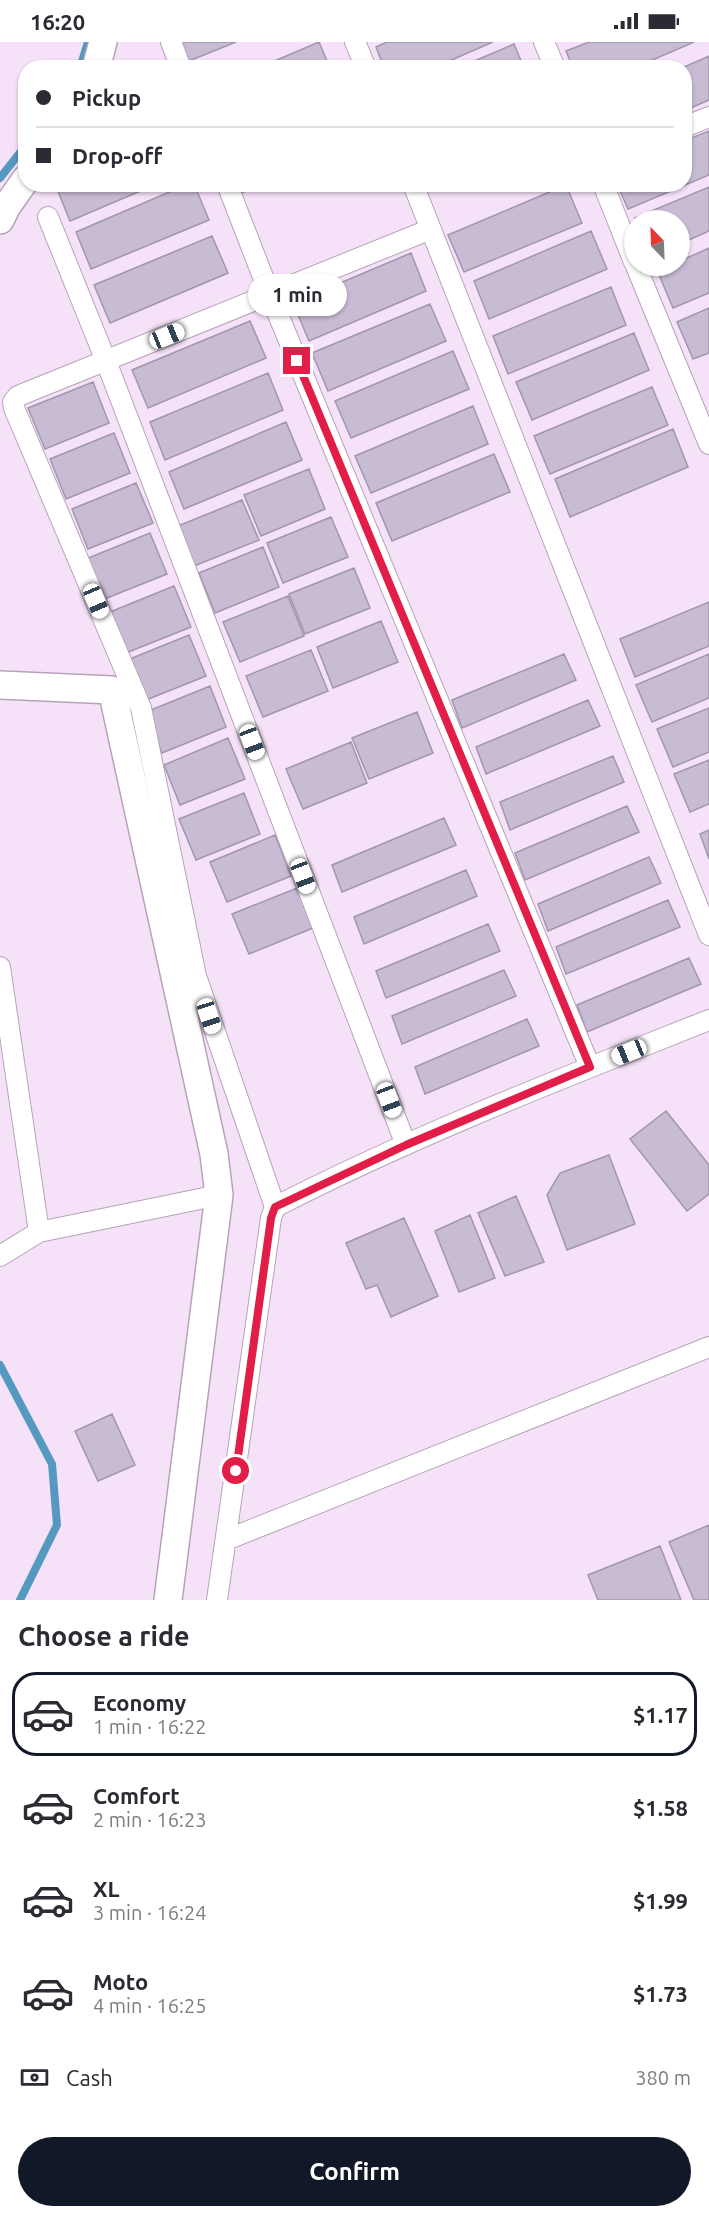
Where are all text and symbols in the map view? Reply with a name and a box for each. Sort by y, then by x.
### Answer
text: 16:20 [30,9,85,34]
text: Pickup [72,85,141,110]
text: Drop-off [72,143,162,168]
north arrow [624,210,690,276]
map controls [624,210,690,276]
callout: 1 min [248,274,346,316]
text: 1 min [272,283,323,306]
car [147,321,187,351]
route end [283,347,310,374]
car [81,581,111,621]
car [237,722,267,762]
car [288,856,318,896]
car [195,996,223,1036]
car [609,1037,649,1067]
car [374,1080,404,1120]
route start [222,1457,249,1484]
text: Choose a ride [18,1621,190,1651]
icon: car [21,1687,75,1741]
text: Economy [93,1690,186,1715]
text: $1.17 [633,1702,688,1727]
text: 1 min · 16:22 [93,1715,207,1738]
icon: car [21,1780,75,1834]
text: Comfort [93,1783,180,1808]
text: $1.58 [633,1795,688,1820]
text: 2 min · 16:23 [93,1808,207,1831]
icon: car [21,1873,75,1927]
text: XL [93,1876,120,1901]
text: $1.99 [633,1888,688,1913]
text: 3 min · 16:24 [93,1901,207,1924]
icon: car [21,1966,75,2020]
text: Moto [93,1969,148,1994]
text: $1.73 [633,1981,688,2006]
text: 4 min · 16:25 [93,1994,207,2017]
icon: cash [18,2061,51,2094]
text: Cash [66,2065,113,2090]
text: 380 m [635,2066,691,2089]
button: Confirm [18,2137,691,2206]

